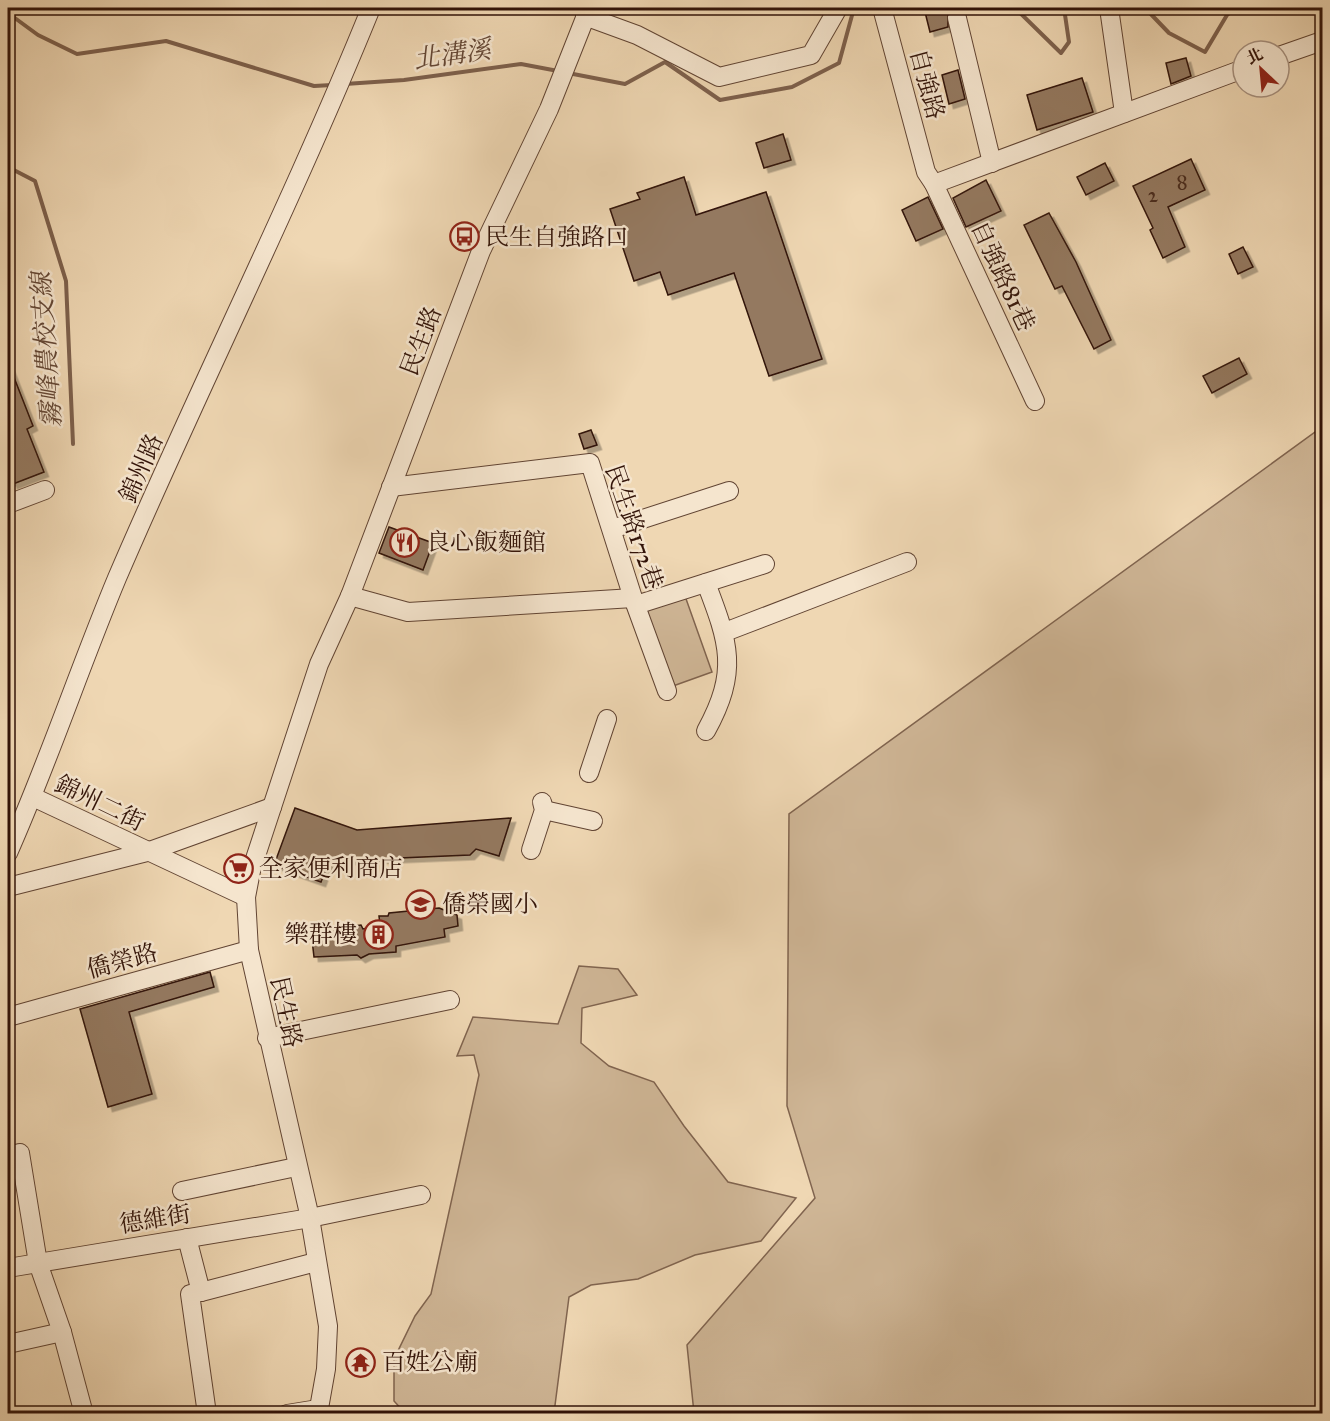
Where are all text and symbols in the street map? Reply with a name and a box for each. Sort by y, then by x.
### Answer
water label: 北溝溪 [411,32,496,75]
north arrow [1231,39,1291,99]
text: 北 [1243,44,1266,68]
street label: 自強路 [903,45,951,123]
house number: 8 [1176,169,1188,195]
house number: 2 [1148,182,1159,208]
street label: 自強路81巷 [964,216,1042,336]
bus stop icon: 民生自強路口 [448,221,480,253]
place label: 民生自強路口 [485,222,629,252]
water label: 霧峰農校支線 [24,268,67,429]
street label: 民生路 [394,302,448,380]
street label: 錦州路 [113,429,169,507]
street label: 民生路172巷 [599,461,669,593]
restaurant icon: 良心飯麵館 [389,526,421,558]
place label: 良心飯麵館 [426,527,546,557]
street label: 錦州二街 [50,768,150,838]
supermarket icon: 全家便利商店 [222,852,254,884]
place label: 全家便利商店 [259,853,403,883]
school or university icon: 僑榮國小 [405,888,437,920]
place label: 僑榮國小 [442,889,538,919]
building icon: 樂群樓 [362,918,394,950]
place label: 樂群樓 [285,919,357,949]
street label: 僑榮路 [83,937,161,985]
street label: 民生路 [264,974,308,1050]
street label: 德維街 [117,1199,193,1239]
temple icon: 百姓公廟 [345,1346,377,1378]
place label: 百姓公廟 [382,1347,478,1377]

